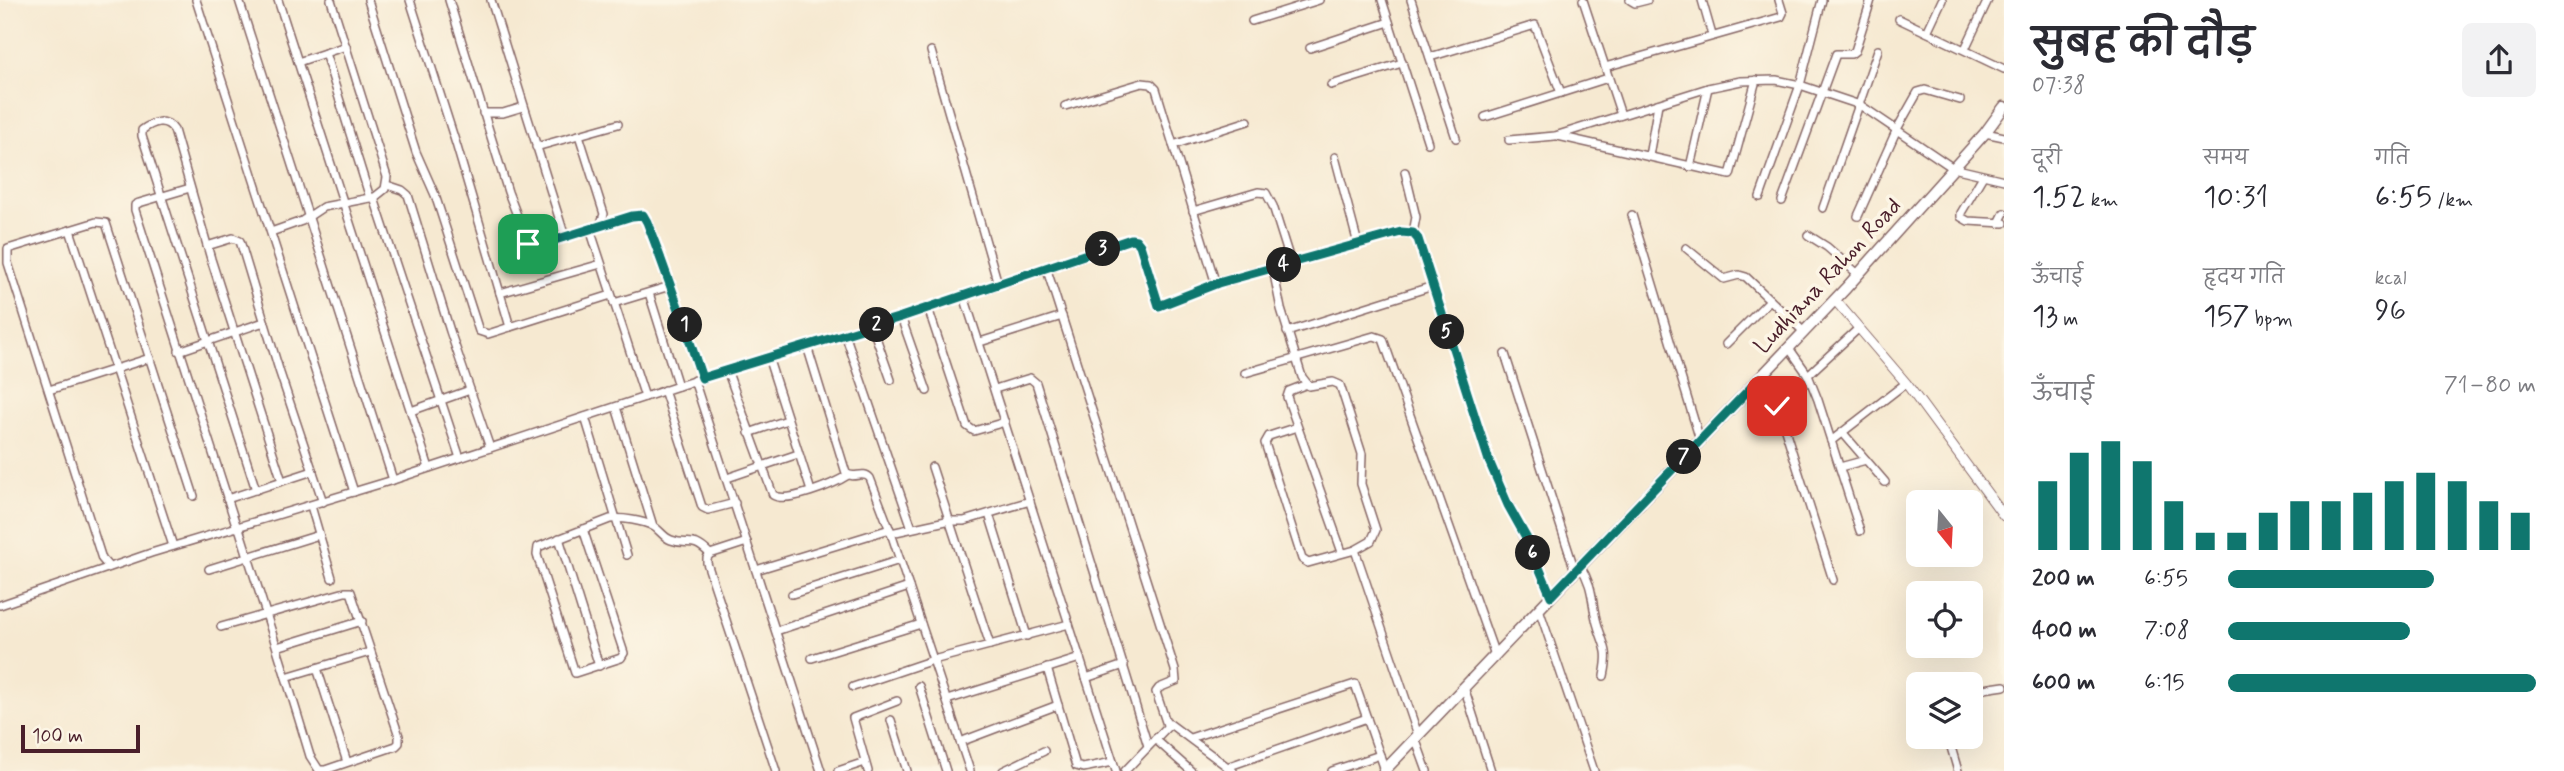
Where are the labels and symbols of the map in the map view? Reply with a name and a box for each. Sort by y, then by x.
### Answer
street label: Ludhiana Rahon Road [1748,192,1909,361]
pin [498,214,558,274]
pin: 3 [1086,232,1120,266]
pin: 4 [1266,247,1302,282]
pin: 1 [668,308,702,342]
pin: 2 [860,308,894,342]
pin: 5 [1430,314,1464,350]
pin [1747,376,1807,436]
pin: 7 [1666,440,1702,475]
north arrow [1906,490,1983,567]
pin: 6 [1516,536,1550,570]
scale bar [21,722,140,754]

